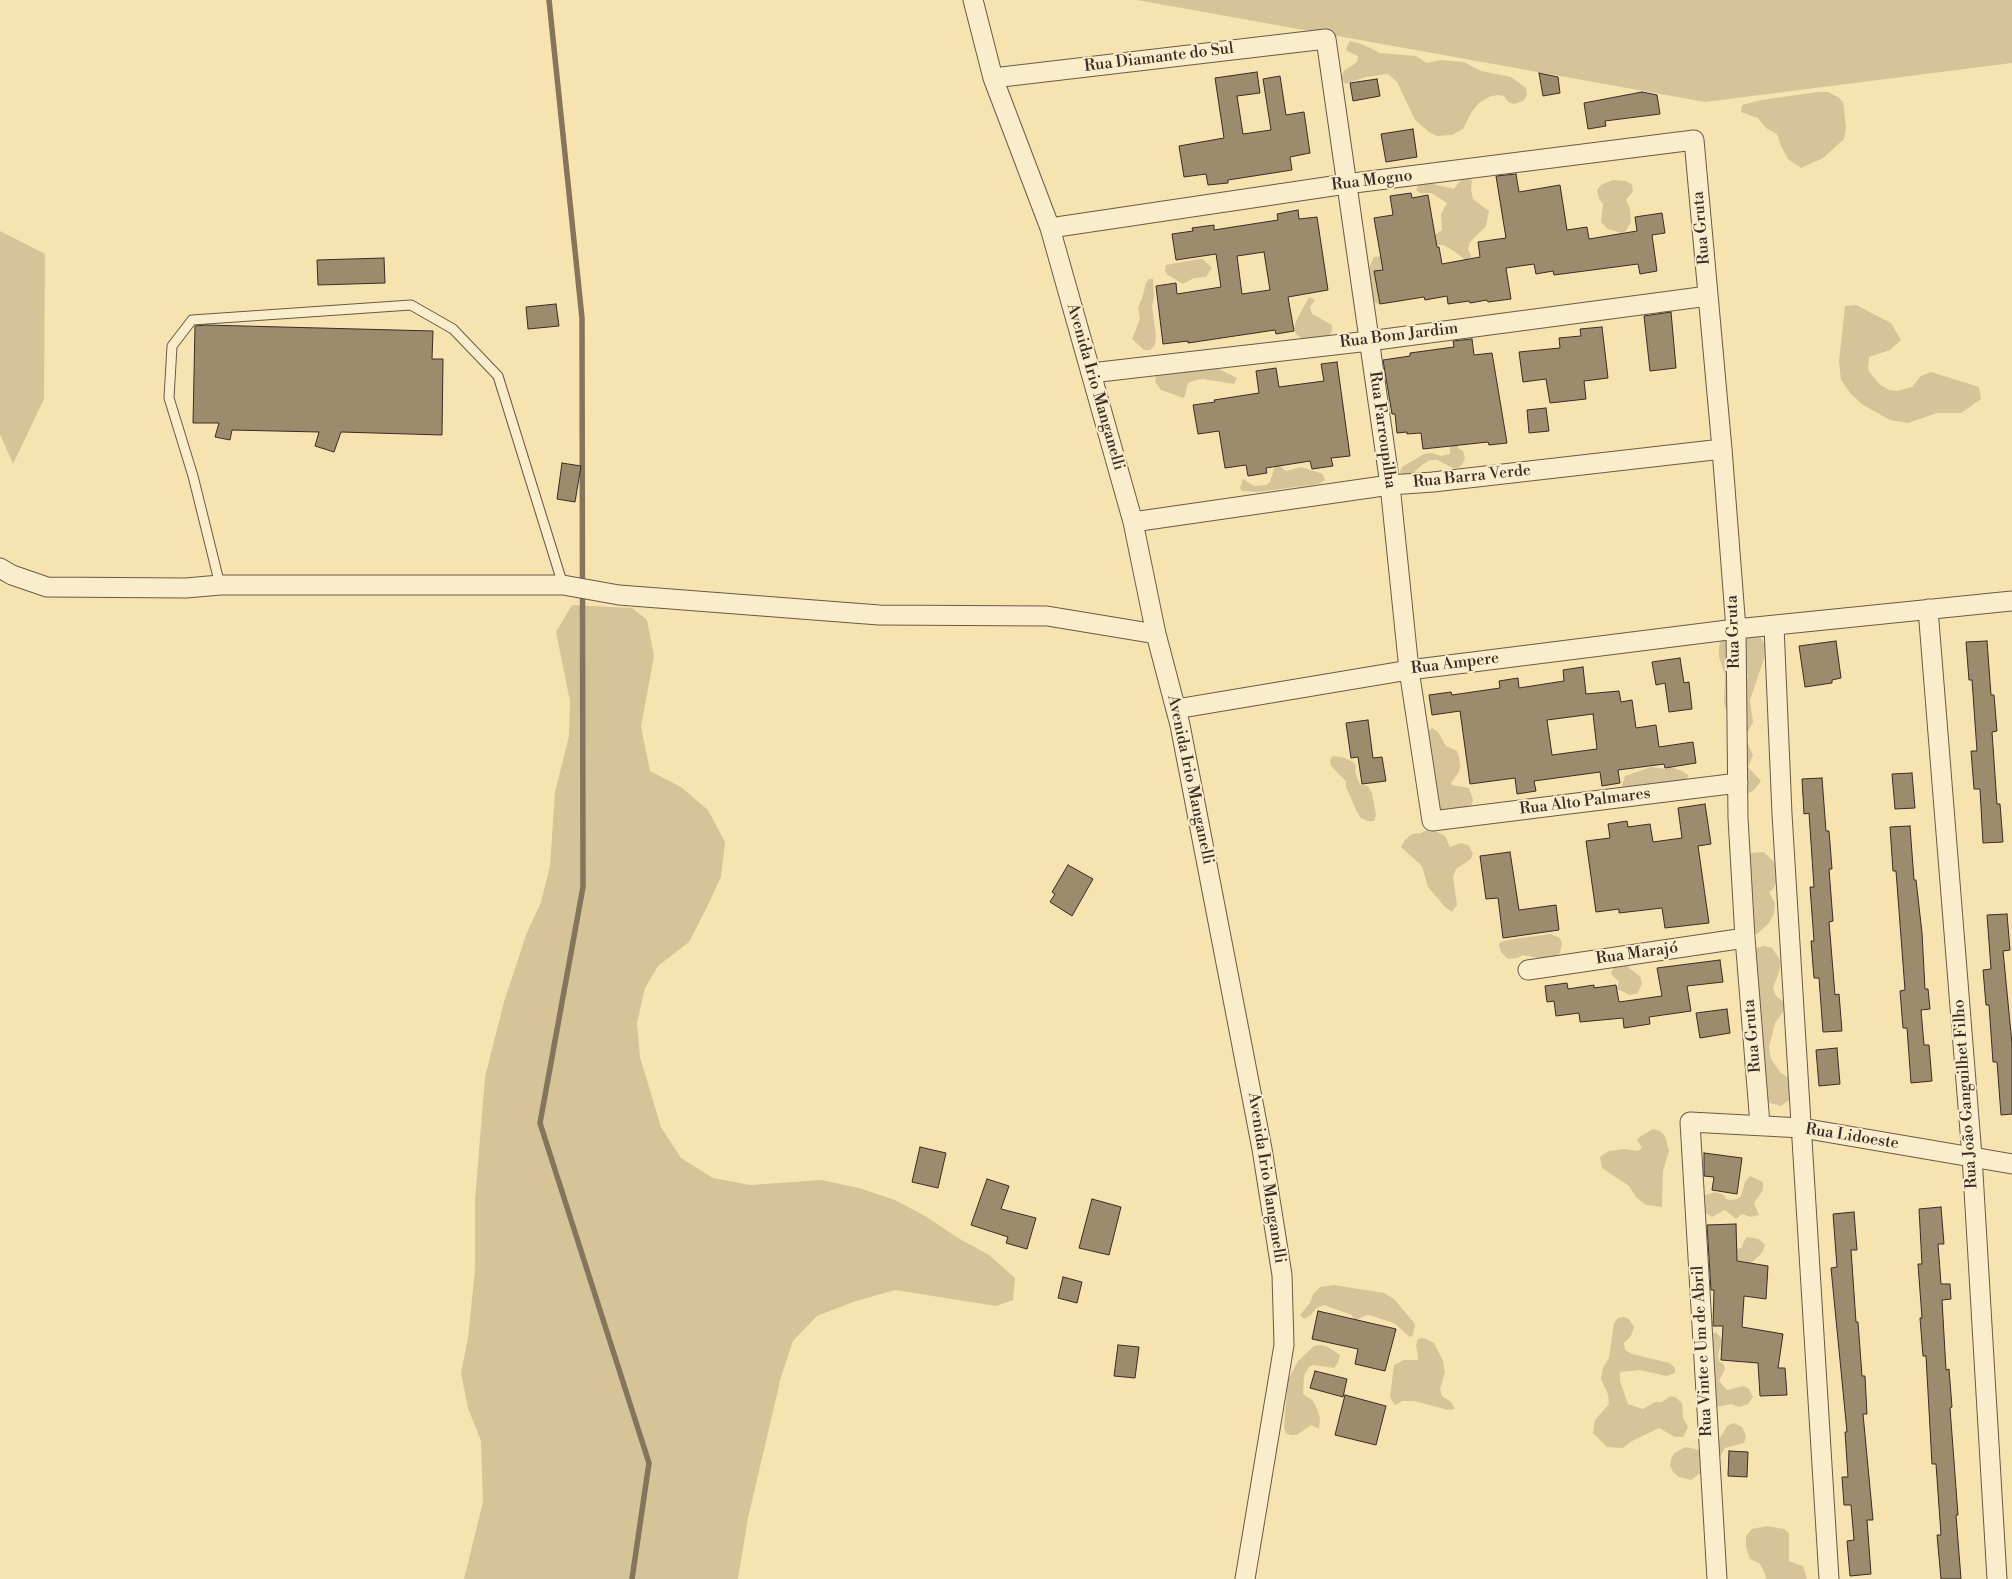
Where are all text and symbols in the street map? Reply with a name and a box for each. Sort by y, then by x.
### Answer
street label: Rua Diamante do Sul [1083,39,1235,77]
street label: Rua Mogno [1330,167,1414,195]
street label: Rua Gruta [1689,190,1715,266]
street label: Avenida Irio Manganelli [1062,301,1128,473]
street label: Rua Bom Jardim [1339,319,1459,353]
street label: Rua Farroupilha [1364,370,1400,490]
street label: Rua Barra Verde [1412,461,1532,493]
street label: Rua Gruta [1723,595,1745,669]
street label: Rua Ampere [1410,649,1500,679]
street label: Avenida Irio Manganelli [1163,694,1217,866]
street label: Rua Alto Palmares [1518,784,1652,820]
street label: Rua Marajó [1595,939,1679,969]
street label: Rua Gruta [1740,998,1766,1074]
street label: Rua João Ganguilhet Filho [1950,999,1982,1189]
street label: Avenida Irio Manganelli [1243,1091,1289,1265]
street label: Rua Lidoeste [1804,1120,1900,1154]
street label: Rua Vinte e Um de Abril [1689,1265,1717,1437]

